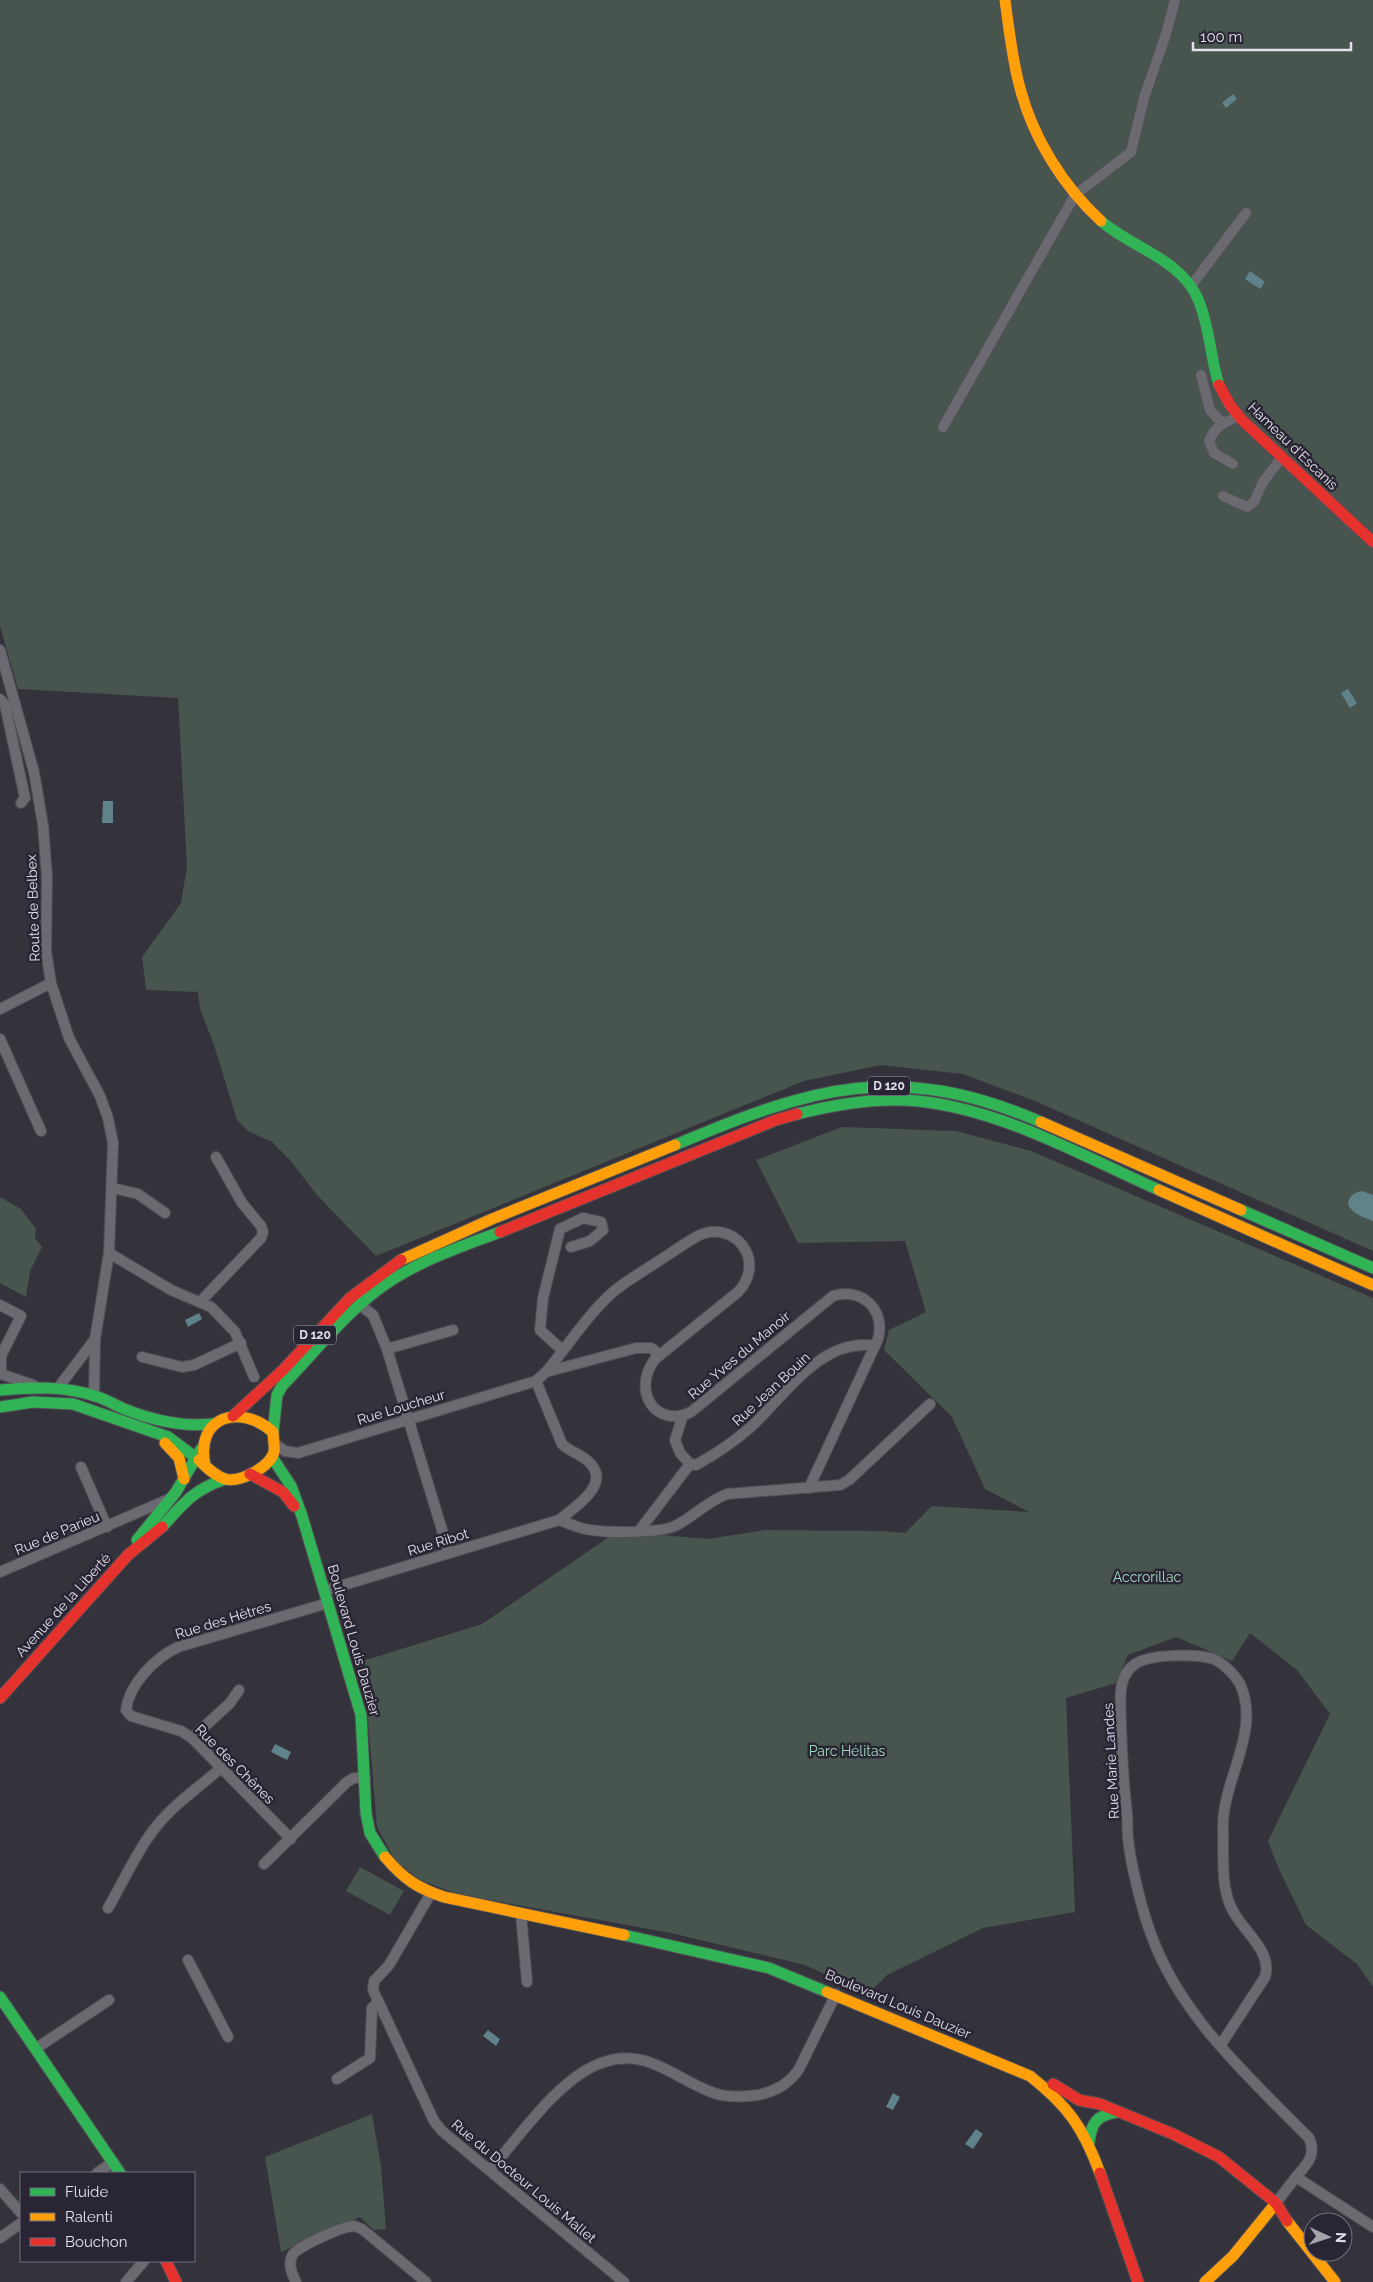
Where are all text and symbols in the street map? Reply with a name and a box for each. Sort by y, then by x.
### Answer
scale bar [1193,20,1350,52]
text: 100 m [1200,28,1242,46]
street label: Hameau d'Escanis [1245,399,1341,493]
street label: Route de Belbex [23,854,43,962]
road number: D 120 [868,1076,910,1096]
street label: Rue Yves du Manoir [685,1308,793,1402]
road number: D 120 [294,1326,336,1344]
street label: Rue Jean Bouin [729,1349,813,1429]
street label: Rue Loucheur [355,1386,447,1428]
street label: Rue de Parieu [12,1508,102,1558]
street label: Rue Ribot [406,1525,471,1559]
street label: Avenue de la Liberté [12,1550,114,1660]
street label: Boulevard Louis Dauzier [325,1562,383,1718]
park label: Accrorillac [1113,1569,1182,1585]
street label: Rue des Hêtres [173,1598,273,1642]
street label: Rue Marie Landes [1100,1702,1122,1820]
street label: Rue des Chênes [192,1721,278,1807]
park label: Parc Hélitas [809,1743,886,1759]
street label: Boulevard Louis Dauzier [823,1966,973,2042]
street label: Rue du Docteur Louis Mallet [449,2116,600,2246]
legend [20,2172,195,2262]
text: Fluide [65,2183,108,2201]
text: Ralenti [65,2208,113,2226]
north arrow [1303,2212,1353,2262]
text: N [1333,2232,1349,2243]
text: Bouchon [65,2233,127,2251]

